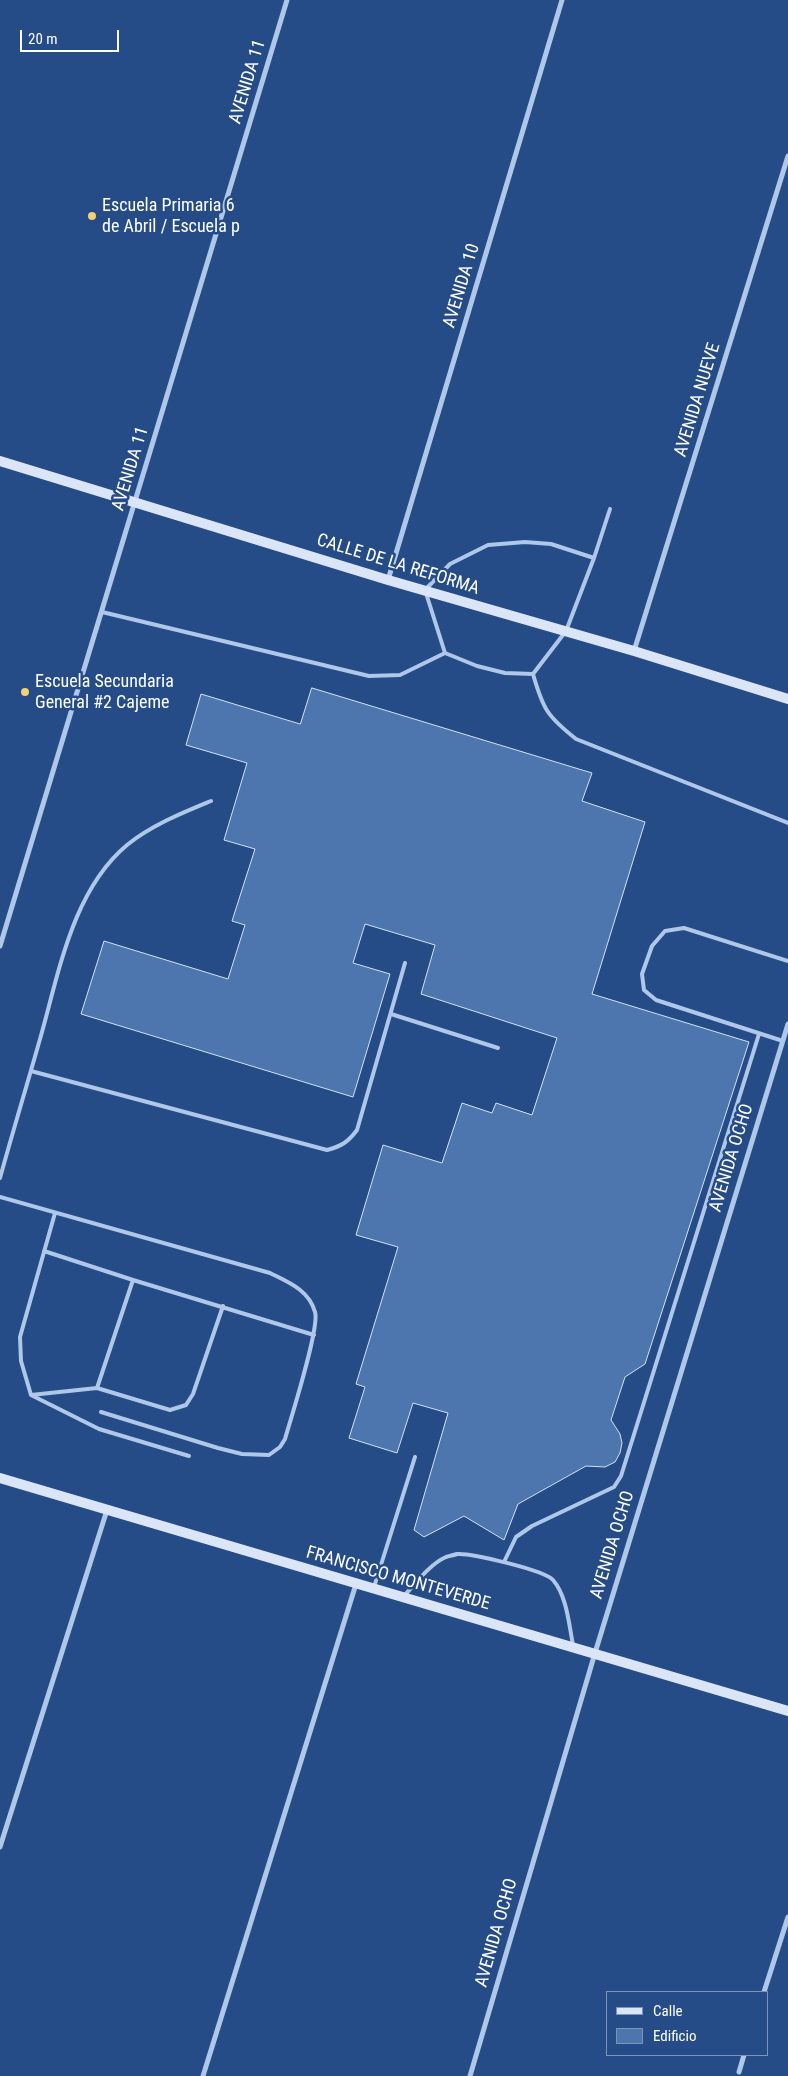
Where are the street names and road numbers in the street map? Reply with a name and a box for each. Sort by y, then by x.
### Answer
street label: AVENIDA 11 [225,37,271,127]
street label: AVENIDA 10 [439,241,485,331]
street label: AVENIDA NUEVE [670,340,726,460]
street label: AVENIDA 11 [108,424,154,514]
street label: CALLE DE LA REFORMA [314,530,482,600]
street label: AVENIDA OCHO [705,1101,759,1215]
street label: AVENIDA OCHO [586,1488,640,1602]
street label: FRANCISCO MONTEVERDE [304,1542,492,1616]
street label: AVENIDA OCHO [471,1876,523,1990]

